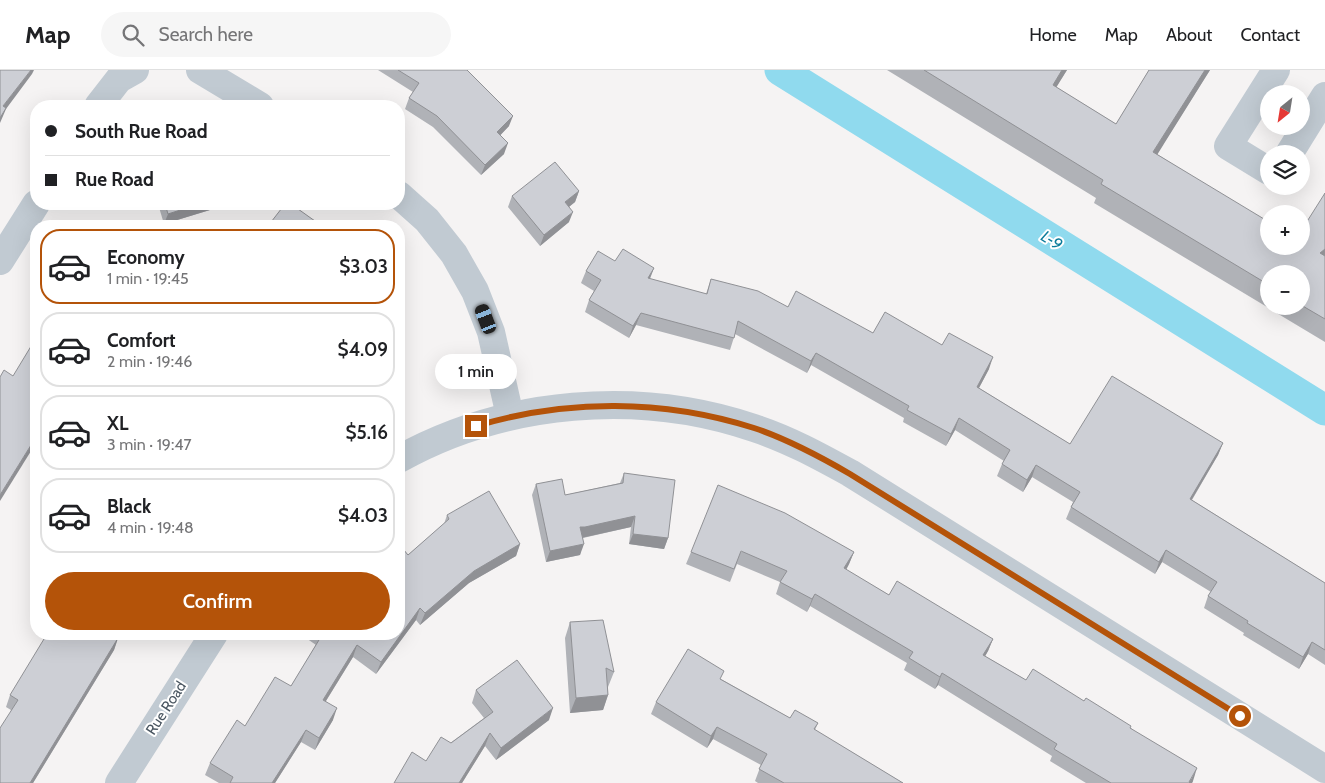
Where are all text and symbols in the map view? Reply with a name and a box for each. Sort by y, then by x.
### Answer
search box [101,12,451,57]
text: Map [25,20,71,49]
icon: search [119,21,147,49]
text: Search here [159,23,253,46]
text: Home [1029,24,1077,46]
text: Map [1105,24,1138,46]
text: About [1166,24,1212,46]
text: Contact [1240,24,1300,46]
north arrow [1260,85,1310,135]
map controls [1260,85,1310,315]
text: South Rue Road [75,120,208,143]
button: layers [1260,145,1310,195]
text: Rue Road [75,168,154,191]
button: + [1260,205,1310,255]
water label: L-9 [1038,227,1066,254]
icon: car [47,244,92,289]
text: Economy [107,246,185,269]
text: $3.03 [339,255,388,278]
button: − [1260,265,1310,315]
text: 1 min · 19:45 [107,269,189,288]
car [473,302,498,336]
icon: car [47,327,92,372]
text: Comfort [107,329,176,352]
text: $4.09 [338,338,388,361]
text: 2 min · 19:46 [107,352,192,371]
callout: 1 min [435,354,517,388]
text: 1 min [458,362,494,381]
icon: car [47,410,92,455]
text: XL [107,412,128,435]
route end [465,415,487,437]
text: $5.16 [345,421,388,444]
text: 3 min · 19:47 [107,435,192,454]
icon: car [47,493,92,538]
text: Black [107,495,151,518]
text: $4.03 [338,504,388,527]
text: 4 min · 19:48 [107,518,194,537]
button: Confirm [45,572,390,630]
street label: Rue Road [142,678,190,738]
route start [1229,705,1251,727]

